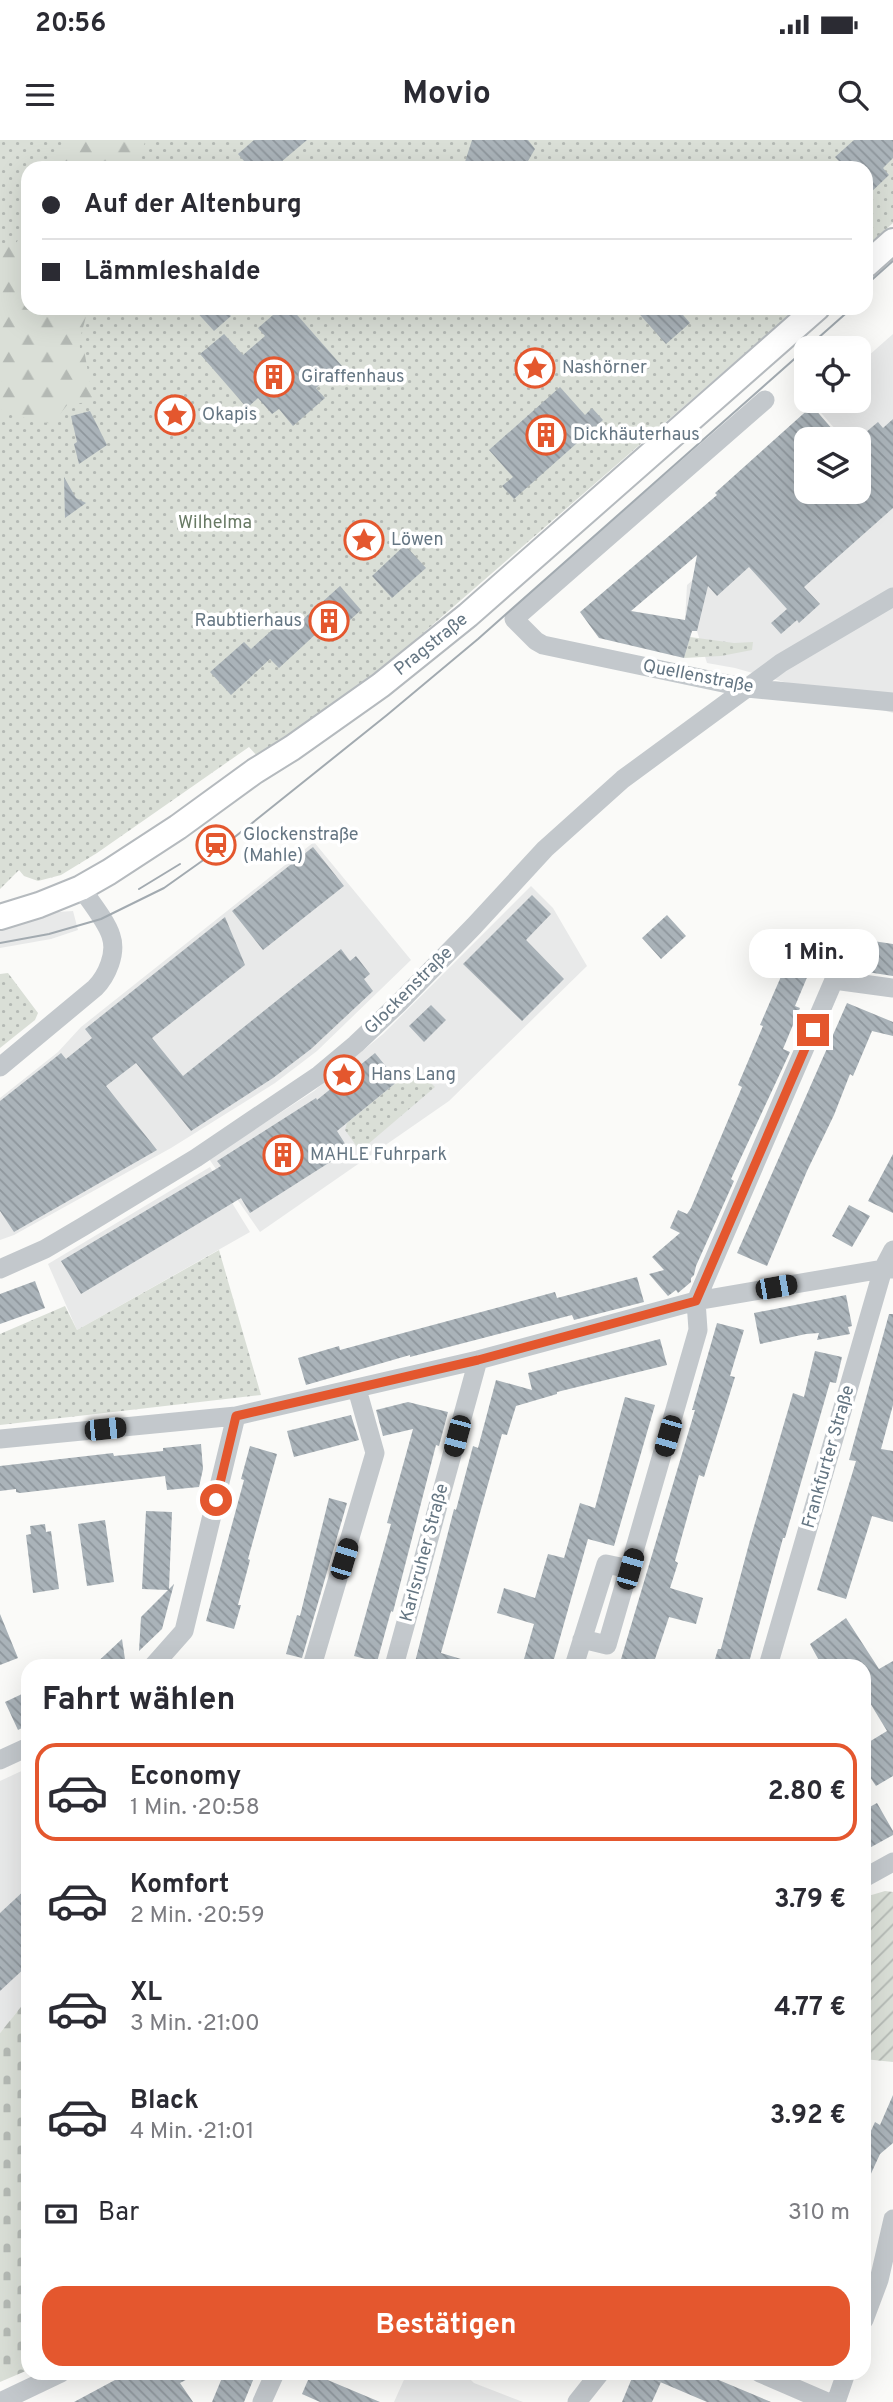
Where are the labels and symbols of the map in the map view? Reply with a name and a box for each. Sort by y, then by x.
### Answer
place icon: Nashörner [514,347,556,389]
building icon: Giraffenhaus [253,356,295,398]
place label: Nashörner [562,357,647,380]
place label: Giraffenhaus [301,366,404,389]
place icon: Okapis [154,394,196,436]
place label: Okapis [202,404,257,427]
building icon: Dickhäuterhaus [525,414,567,456]
place label: Dickhäuterhaus [573,424,700,447]
park label: Wilhelma [178,512,252,535]
place icon: Löwen [343,519,385,561]
place label: Löwen [391,529,444,552]
building icon: Raubtierhaus [308,600,350,642]
street label: Pragstraße [390,608,473,681]
place label: Raubtierhaus [195,610,302,633]
street label: Quellenstraße [641,655,755,699]
station icon: Glockenstraße (Mahle) [195,824,237,866]
place label: Glockenstraße (Mahle) [243,824,359,868]
callout: 1 Min. [748,928,878,978]
street label: Glockenstraße [360,942,458,1040]
route end [797,1014,829,1046]
place icon: Hans Lang [323,1054,365,1096]
place label: Hans Lang [371,1064,456,1087]
building icon: MAHLE Fuhrpark [262,1134,304,1176]
place label: MAHLE Fuhrpark [310,1144,447,1167]
car [754,1273,799,1301]
street label: Frankfurter Straße [798,1383,860,1531]
car [442,1413,473,1459]
car [653,1413,684,1459]
car [84,1416,127,1442]
street label: Karlsruher Straße [395,1481,455,1625]
route start [200,1484,232,1516]
car [328,1536,361,1582]
car [615,1546,646,1592]

